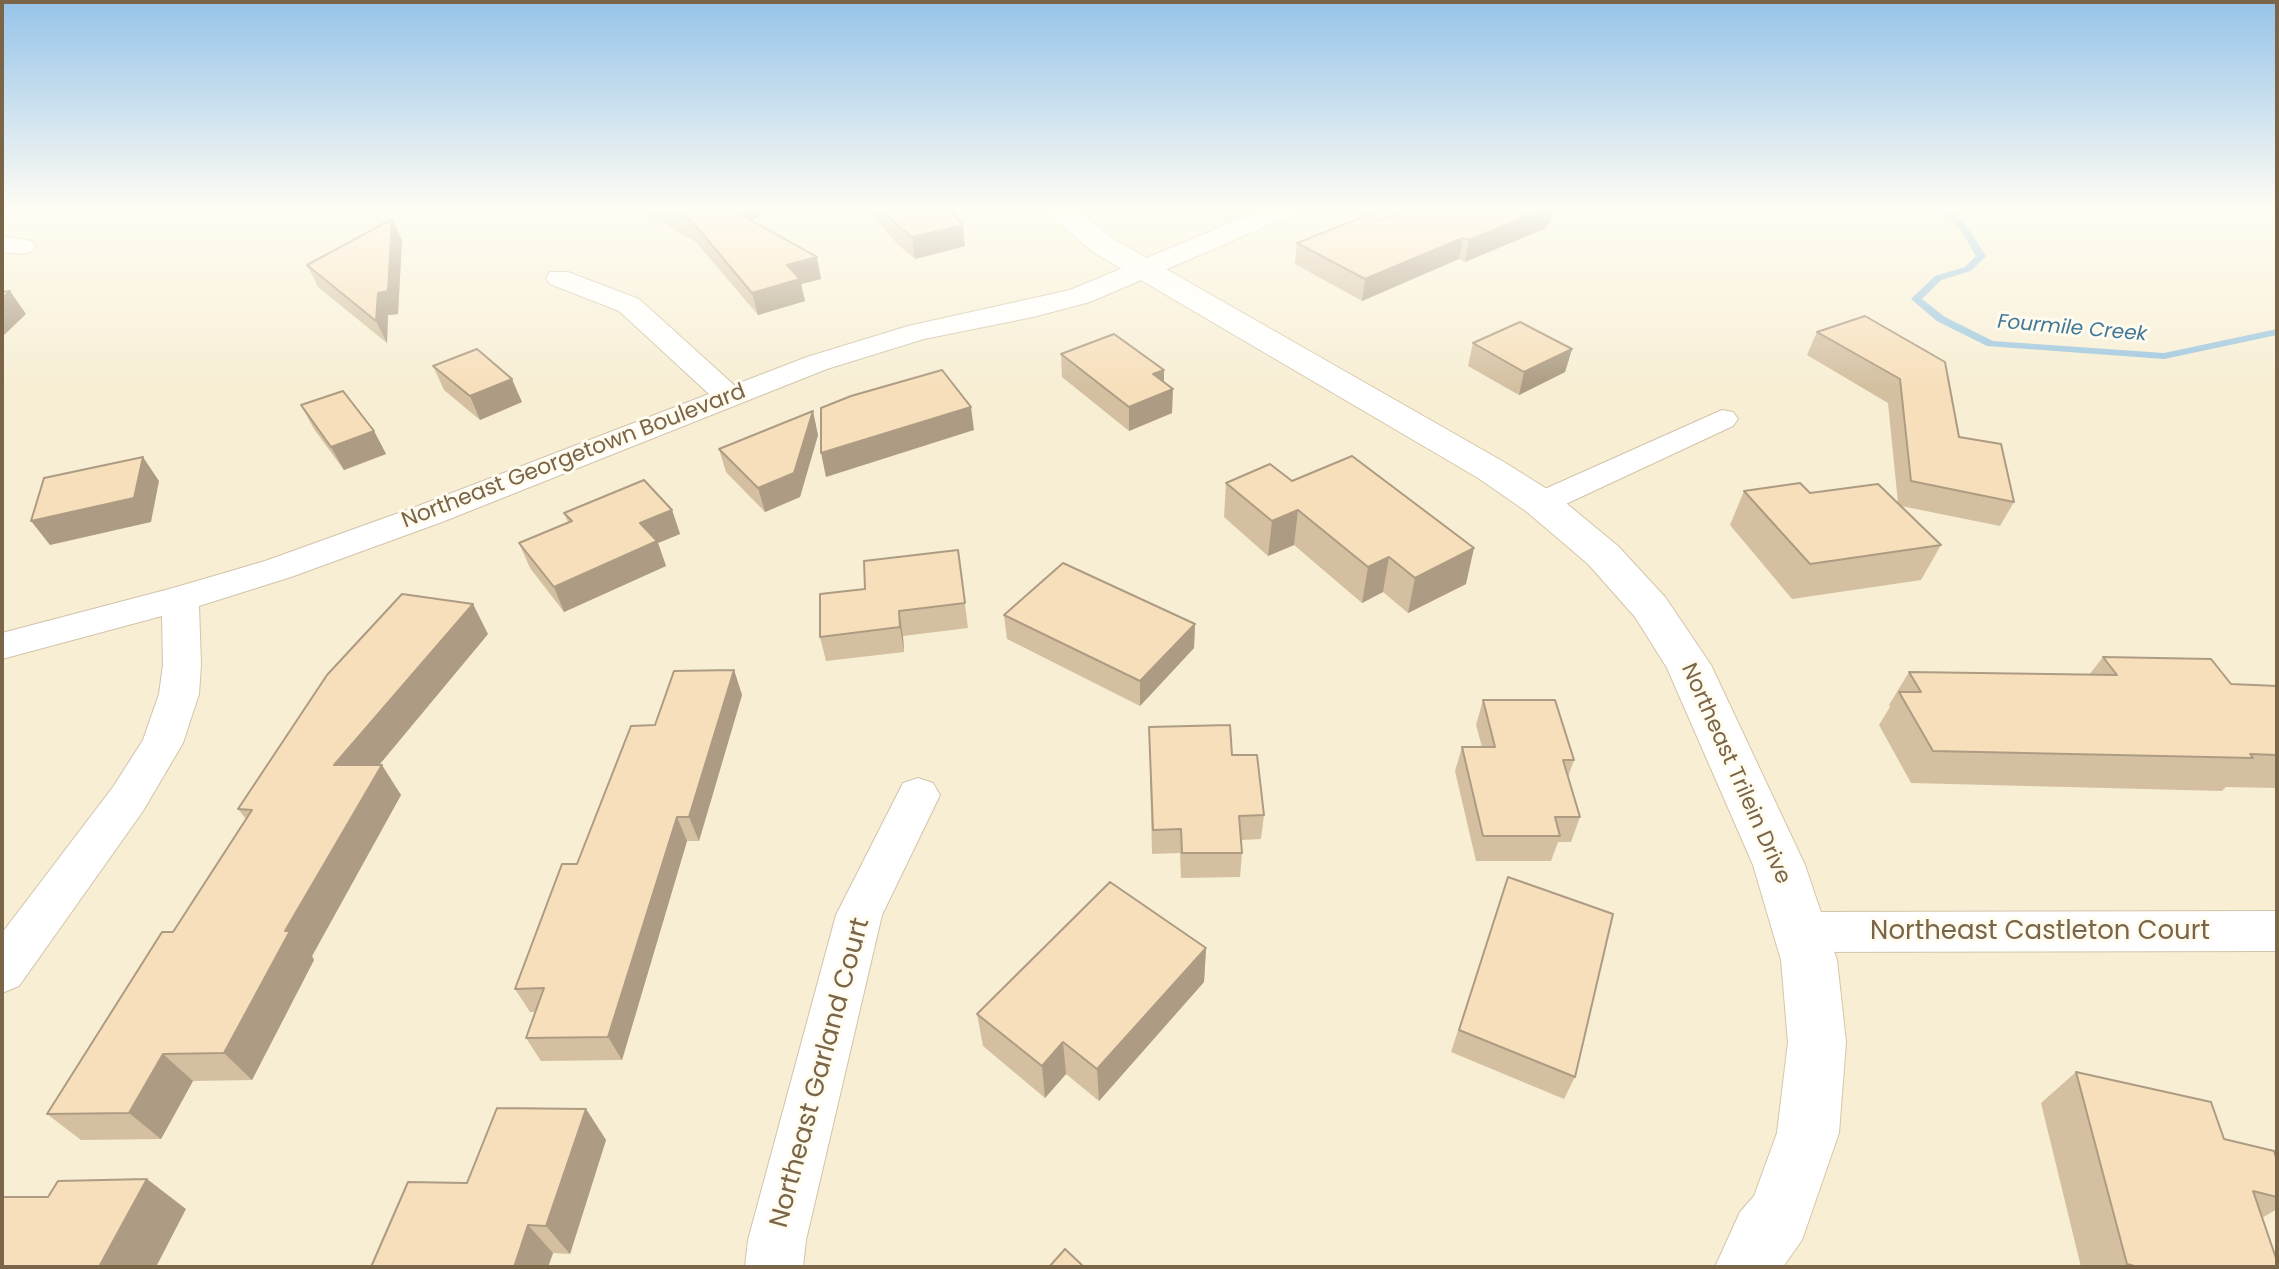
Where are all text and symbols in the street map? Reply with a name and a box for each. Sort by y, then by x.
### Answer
water label: Fourmile Creek [1996,311,2148,347]
street label: Northeast Georgetown Boulevard [398,379,750,535]
street label: Northeast Trilein Drive [1674,660,1796,888]
street label: Northeast Garland Court [765,915,877,1231]
street label: Northeast Castleton Court [1870,916,2210,948]

